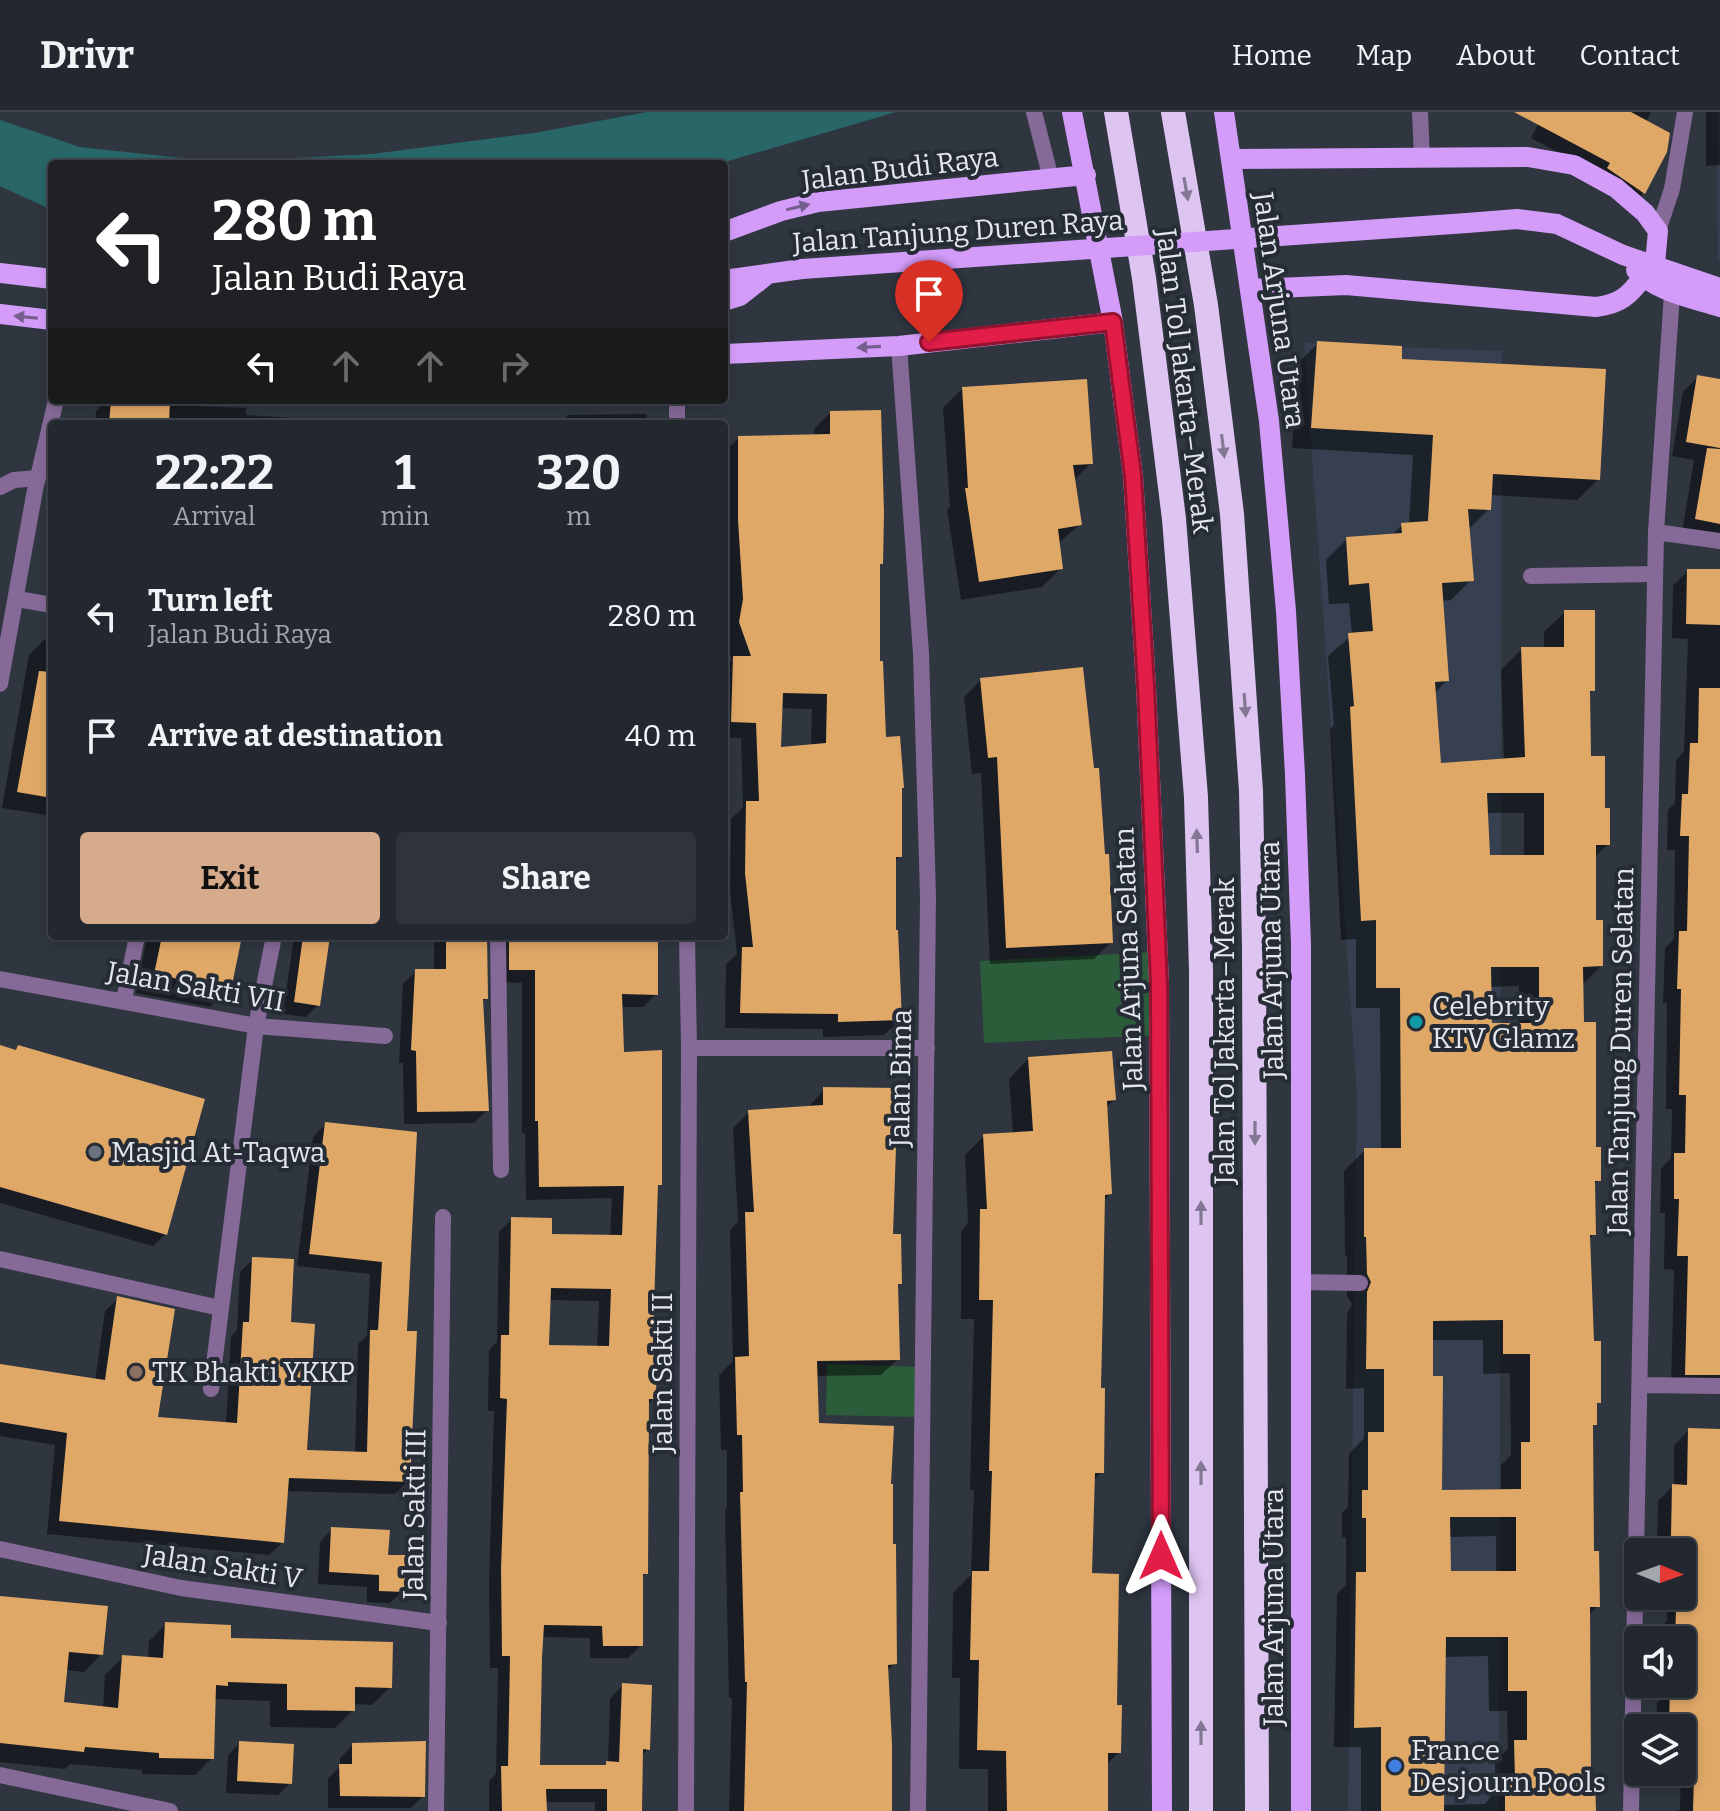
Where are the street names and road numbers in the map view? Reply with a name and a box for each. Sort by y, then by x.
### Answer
street label: Jalan Budi Raya [799,140,1000,197]
street label: Jalan Arjuna Utara [1246,189,1312,430]
street label: Jalan Tanjung Duren Raya [790,203,1125,260]
street label: Jalan Tol Jakarta–Merak [1149,226,1220,535]
street label: Jalan Arjuna Selatan [1107,827,1150,1092]
street label: Jalan Arjuna Utara [1253,841,1290,1080]
street label: Jalan Tanjung Duren Selatan [1601,867,1640,1236]
street label: Jalan Tol Jakarta–Merak [1208,877,1241,1185]
street label: Jalan Sakti VII [104,954,287,1018]
street label: Jalan Bima [883,1009,918,1148]
street label: Jalan Sakti II [646,1293,679,1454]
street label: Jalan Sakti III [396,1428,432,1601]
street label: Jalan Arjuna Utara [1257,1488,1290,1727]
street label: Jalan Sakti V [140,1537,305,1595]

